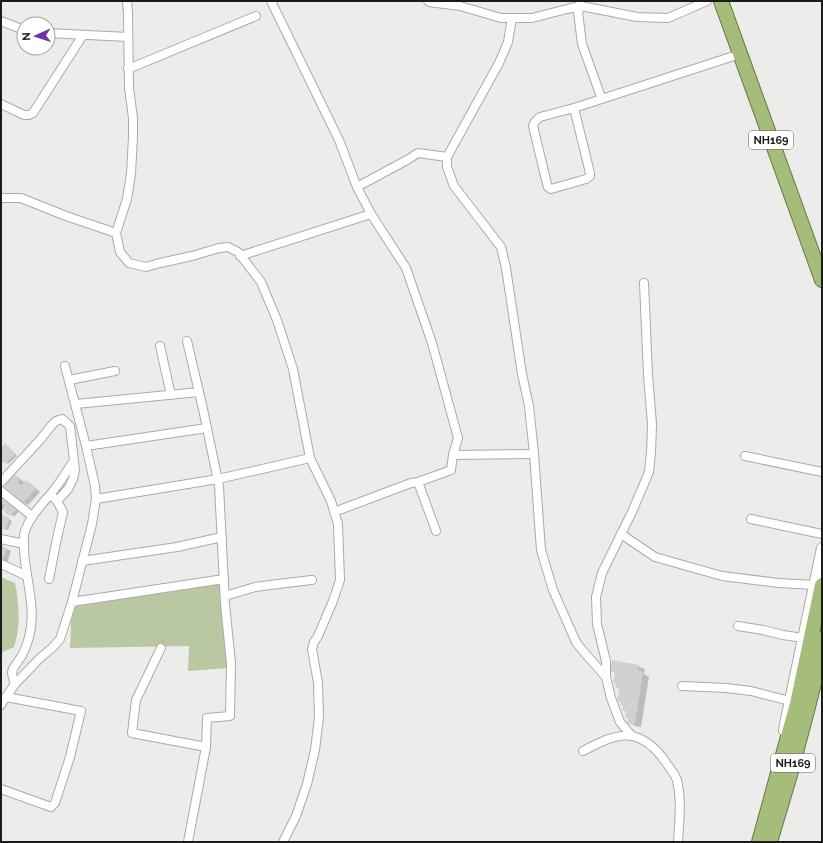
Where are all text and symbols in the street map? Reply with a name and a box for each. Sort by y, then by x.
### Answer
north arrow [16,16,56,56]
text: N [20,32,33,41]
road number: NH169 [749,131,793,149]
road number: NH169 [771,754,815,772]

